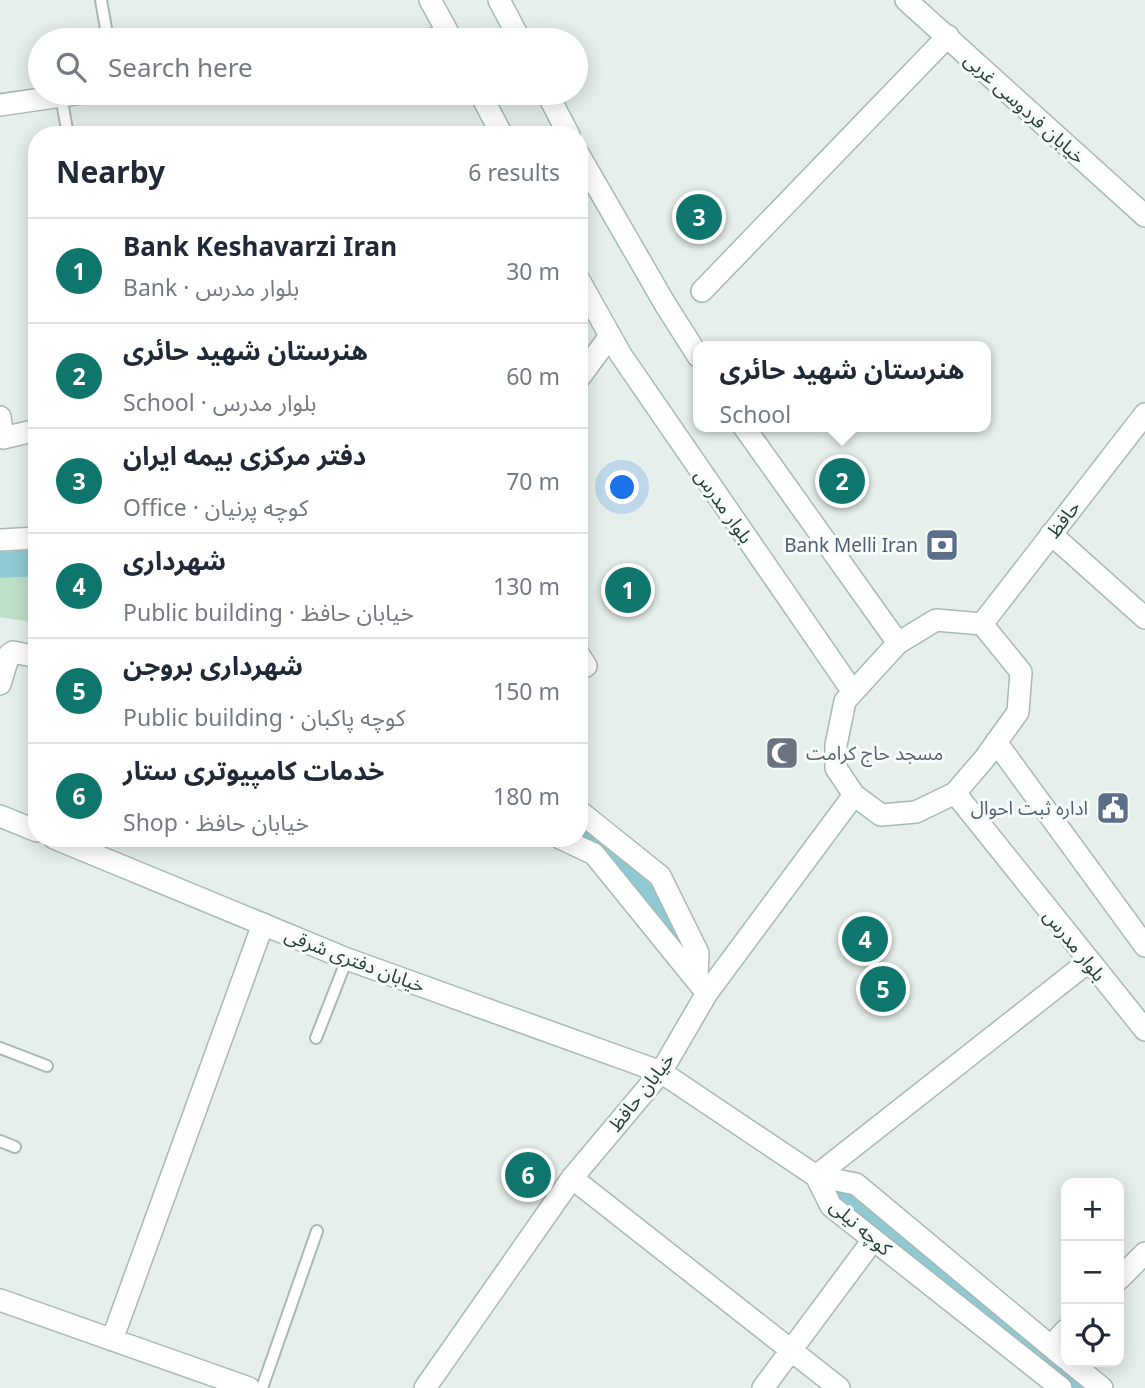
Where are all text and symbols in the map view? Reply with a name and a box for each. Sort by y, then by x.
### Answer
search box [28,28,588,105]
street label: خیابان فردوسی غربی [959,47,1091,169]
icon: search [52,48,90,86]
text: Search here [108,49,253,85]
text: Nearby [56,151,165,192]
text: 6 results [468,156,560,188]
pin: 3 [676,191,722,243]
text: Bank Keshavarzi Iran [123,228,397,264]
text: 1 [72,255,86,287]
text: 30 m [506,255,560,287]
text: Bank · بلوار مدرس [123,271,299,303]
text: هنرستان شهید حائری [123,332,368,368]
popup [693,341,991,432]
text: هنرستان شهید حائری [720,351,964,387]
text: 2 [72,360,86,392]
text: 60 m [506,360,560,392]
text: School · بلوار مدرس [123,386,317,418]
text: School [720,398,791,430]
text: دفتر مرکزی بیمه ایران [123,437,366,473]
pin: 2 [819,455,865,507]
street label: بلوار مدرس [689,463,759,549]
text: 3 [72,465,86,497]
text: 70 m [506,465,560,497]
your location [605,470,639,504]
text: Office · کوچه پرنیان [123,491,308,523]
street label: حافظ [1040,495,1086,543]
bank icon: Bank Melli Iran [923,526,961,564]
place label: Bank Melli Iran [784,532,918,558]
text: شهرداری [123,542,226,578]
pin: 1 [605,564,651,616]
text: 4 [72,570,86,602]
text: 130 m [493,570,560,602]
text: Public building · خیابان حافظ [123,596,414,628]
text: شهرداری بروجن [123,647,303,683]
text: 5 [72,675,86,707]
text: 150 m [493,675,560,707]
text: Public building · کوچه پاکبان [123,701,405,733]
mosque icon: مسجد حاج کرامت [763,734,801,772]
place label: مسجد حاج کرامت [806,740,943,767]
text: خدمات کامپیوتری ستار [123,752,384,788]
text: 6 [72,780,86,812]
text: 180 m [493,780,560,812]
public building icon: اداره ثبت احوال [1094,789,1132,827]
place label: اداره ثبت احوال [971,795,1088,821]
text: Shop · خیابان حافظ [123,806,309,838]
street label: بلوار مدرس [1038,904,1112,986]
pin: 4 [842,913,888,965]
street label: خیابان دفتری شرقی [281,921,429,999]
pin: 5 [860,963,906,1015]
street label: خیابان حافظ [602,1047,680,1137]
pin: 6 [505,1149,551,1201]
map controls [1061,1178,1124,1367]
button: + [1061,1178,1124,1241]
street label: کوچه نیلی [824,1193,898,1262]
button: − [1061,1241,1124,1304]
button: locate [1061,1304,1124,1367]

